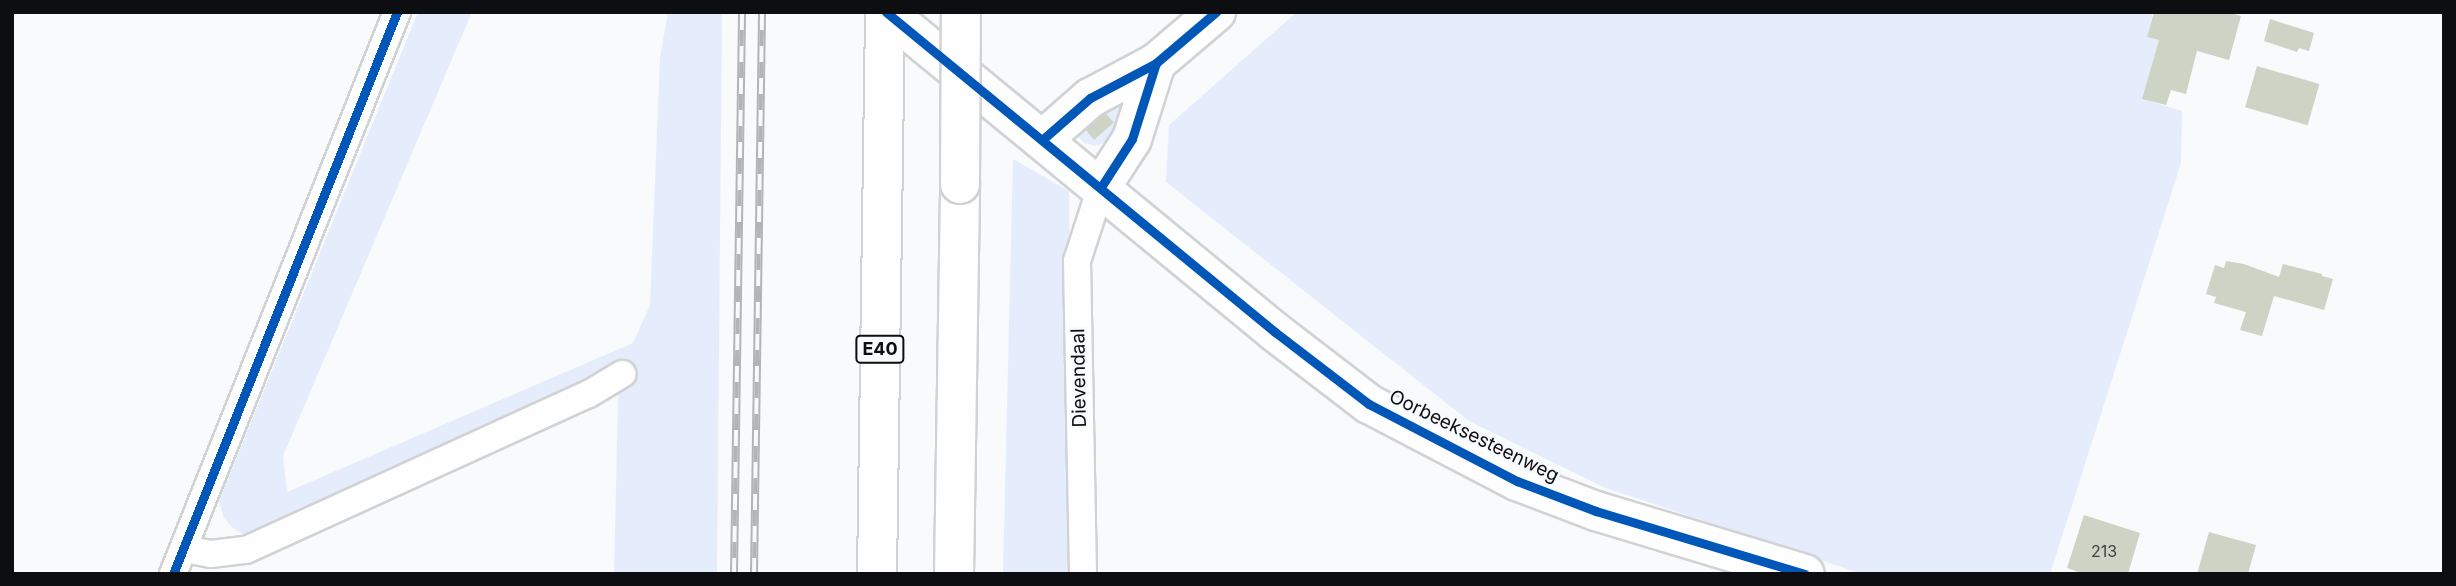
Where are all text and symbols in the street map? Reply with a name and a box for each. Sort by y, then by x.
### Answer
street label: Dievendaal [1067,328,1091,428]
road number: E40 [854,334,906,363]
street label: Oorbeeksesteenweg [1385,385,1563,487]
house number: 213 [2091,541,2117,561]

